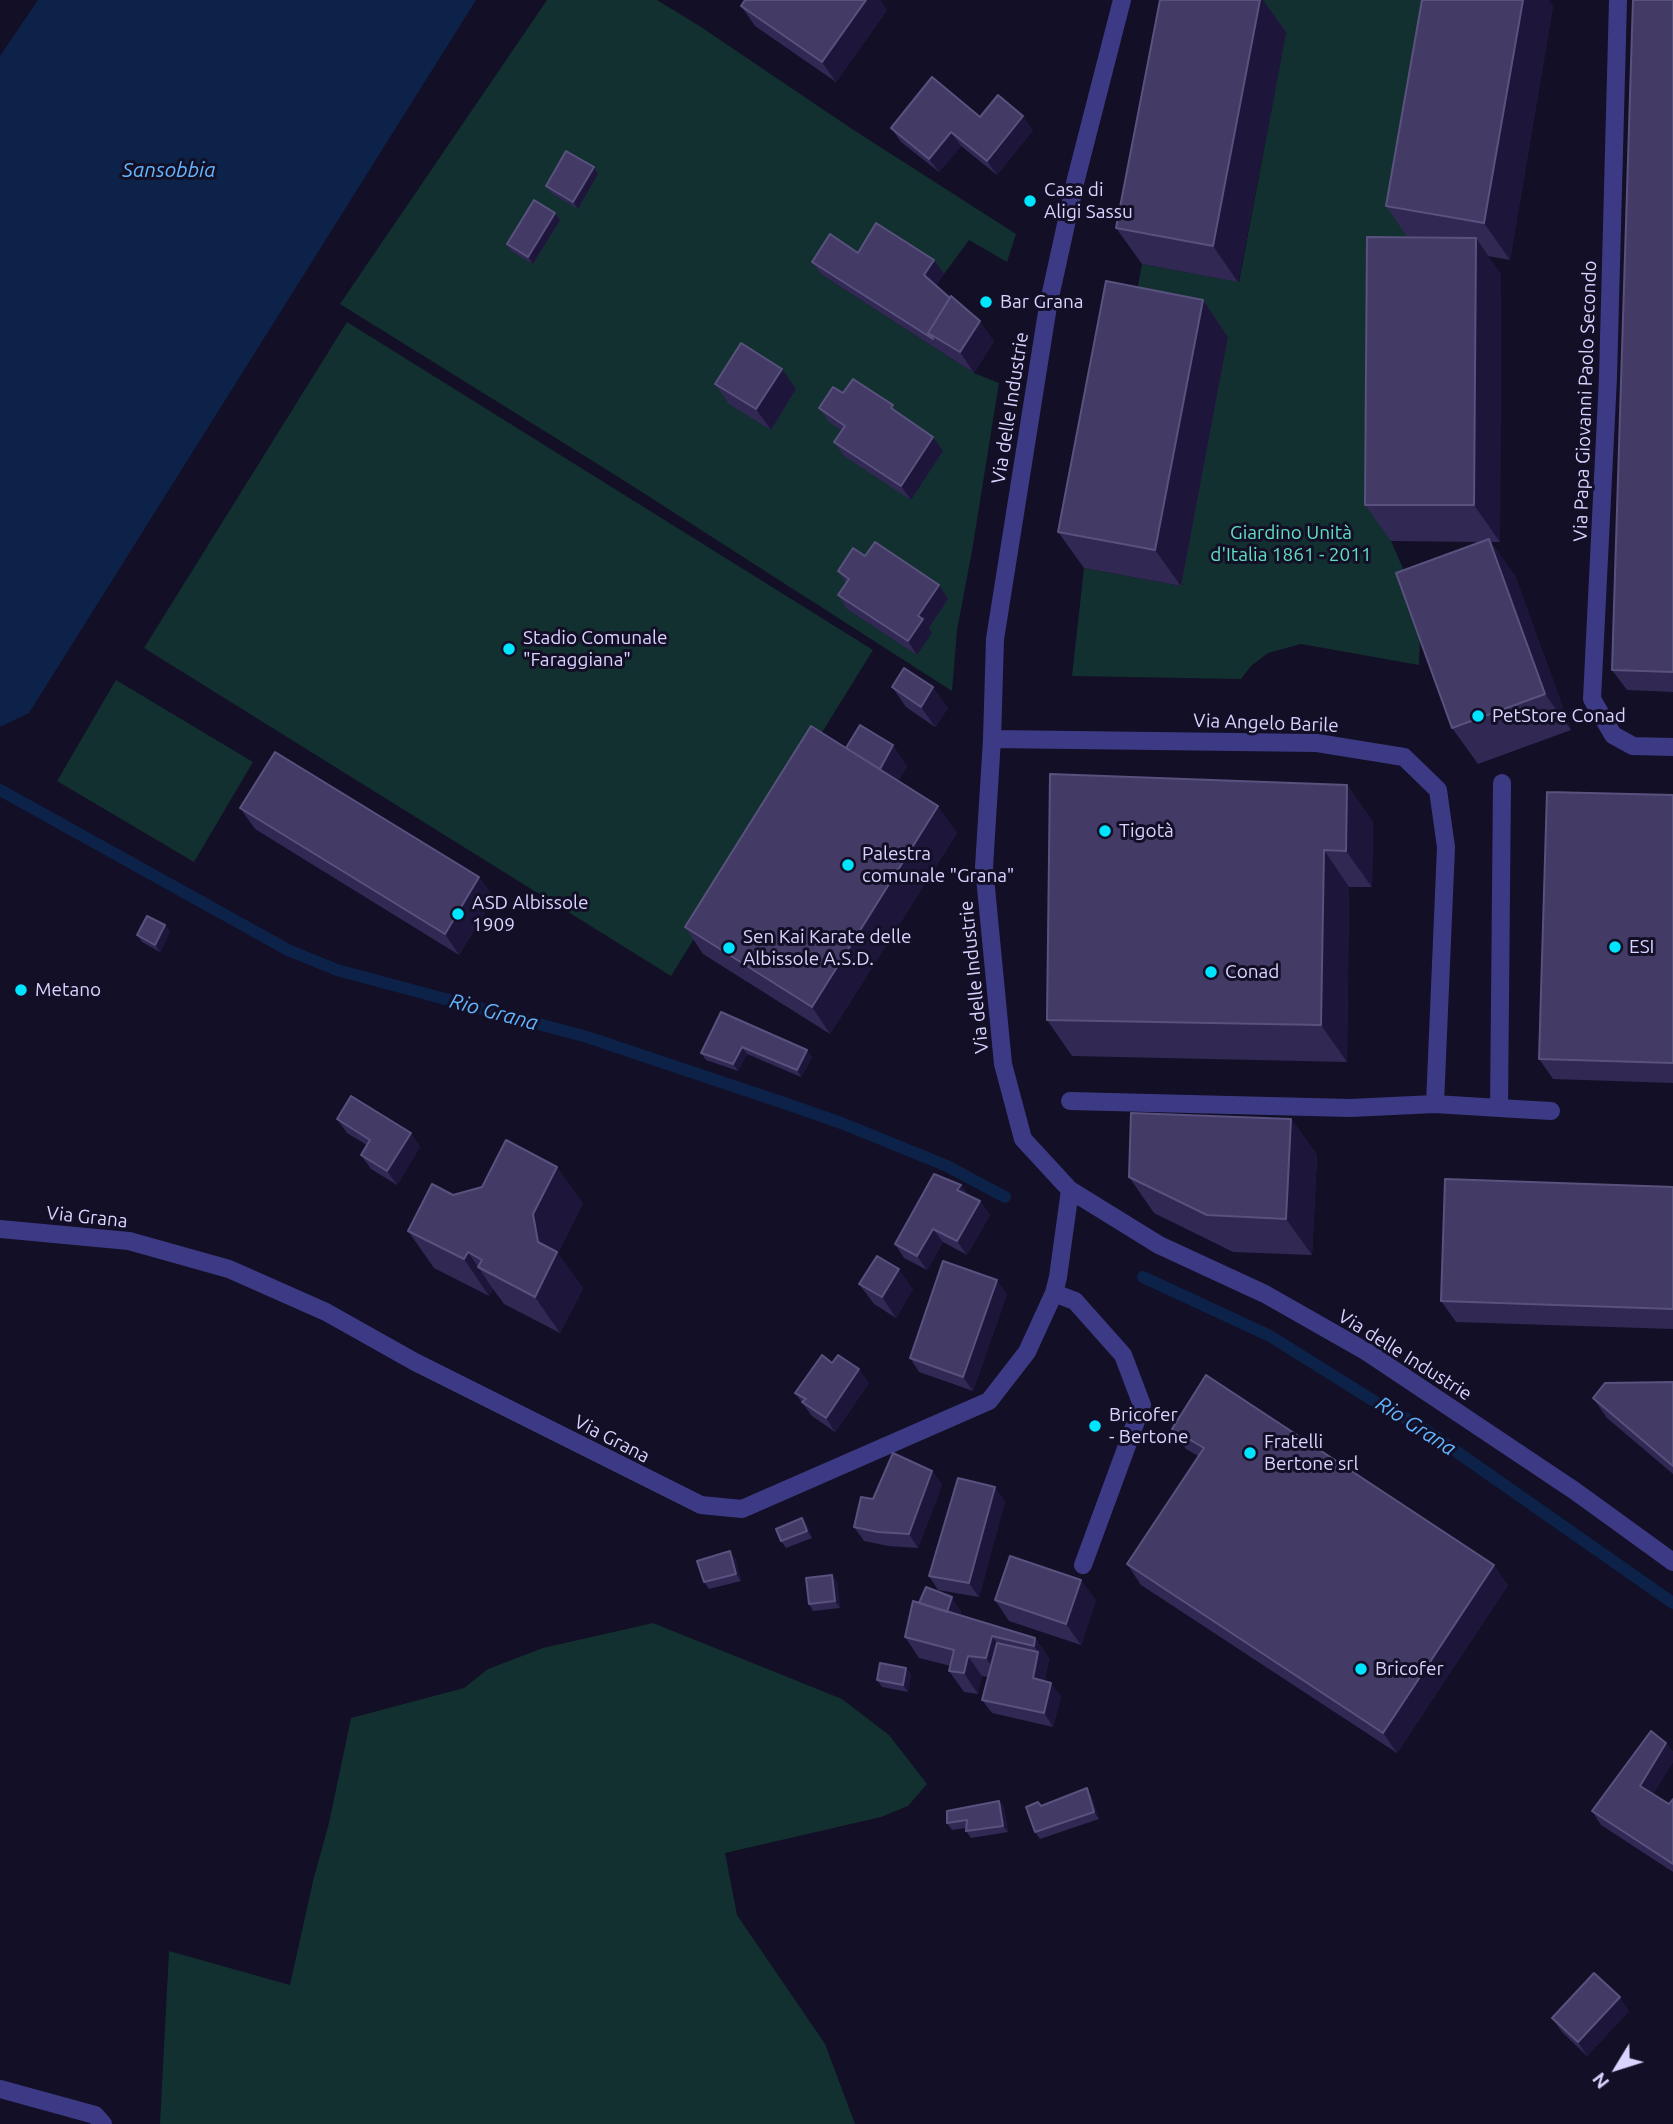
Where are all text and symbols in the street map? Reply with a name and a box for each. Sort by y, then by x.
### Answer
water label: Sansobbia [122,157,216,183]
place label: Casa di Aligi Sassu [1044,179,1133,223]
marker: Casa di Aligi Sassu [1022,193,1038,209]
street label: Via Papa Giovanni Paolo Secondo [1569,260,1601,542]
place label: Bar Grana [1000,291,1084,313]
marker: Bar Grana [978,294,994,310]
street label: Via delle Industrie [987,330,1033,486]
park label: Giardino Unità d'Italia 1861 - 2011 [1210,522,1372,566]
place label: Stadio Comunale "Faraggiana" [523,627,667,671]
marker: Stadio Comunale "Faraggiana" [501,641,517,657]
place label: PetStore Conad [1492,705,1626,727]
marker: PetStore Conad [1470,708,1486,724]
street label: Via Angelo Barile [1193,709,1339,737]
place label: Tigotà [1119,820,1174,842]
marker: Tigotà [1097,823,1113,839]
place label: Palestra comunale "Grana" [862,843,1014,887]
marker: Palestra comunale "Grana" [840,857,856,873]
place label: ASD Albissole 1909 [472,892,589,936]
street label: Via delle Industrie [955,899,993,1055]
marker: ASD Albissole 1909 [450,906,466,922]
place label: Sen Kai Karate delle Albissole A.S.D. [743,926,912,970]
place label: ESI [1629,936,1654,958]
marker: ESI [1607,939,1623,955]
marker: Sen Kai Karate delle Albissole A.S.D. [721,940,737,956]
place label: Conad [1225,961,1279,983]
marker: Conad [1203,964,1219,980]
place label: Metano [35,979,101,1001]
marker: Metano [13,982,29,998]
water label: Rio Grana [447,988,541,1036]
street label: Via Grana [45,1201,129,1233]
street label: Via delle Industrie [1334,1305,1476,1405]
water label: Rio Grana [1371,1391,1461,1461]
place label: Bricofer - Bertone [1109,1404,1188,1448]
street label: Via Grana [570,1410,654,1468]
marker: Bricofer - Bertone [1087,1418,1103,1434]
place label: Fratelli Bertone srl [1264,1431,1358,1475]
marker: Fratelli Bertone srl [1242,1445,1258,1461]
place label: Bricofer [1375,1658,1444,1680]
marker: Bricofer [1353,1661,1369,1677]
north arrow [1582,2033,1652,2103]
text: N [1587,2069,1613,2093]

